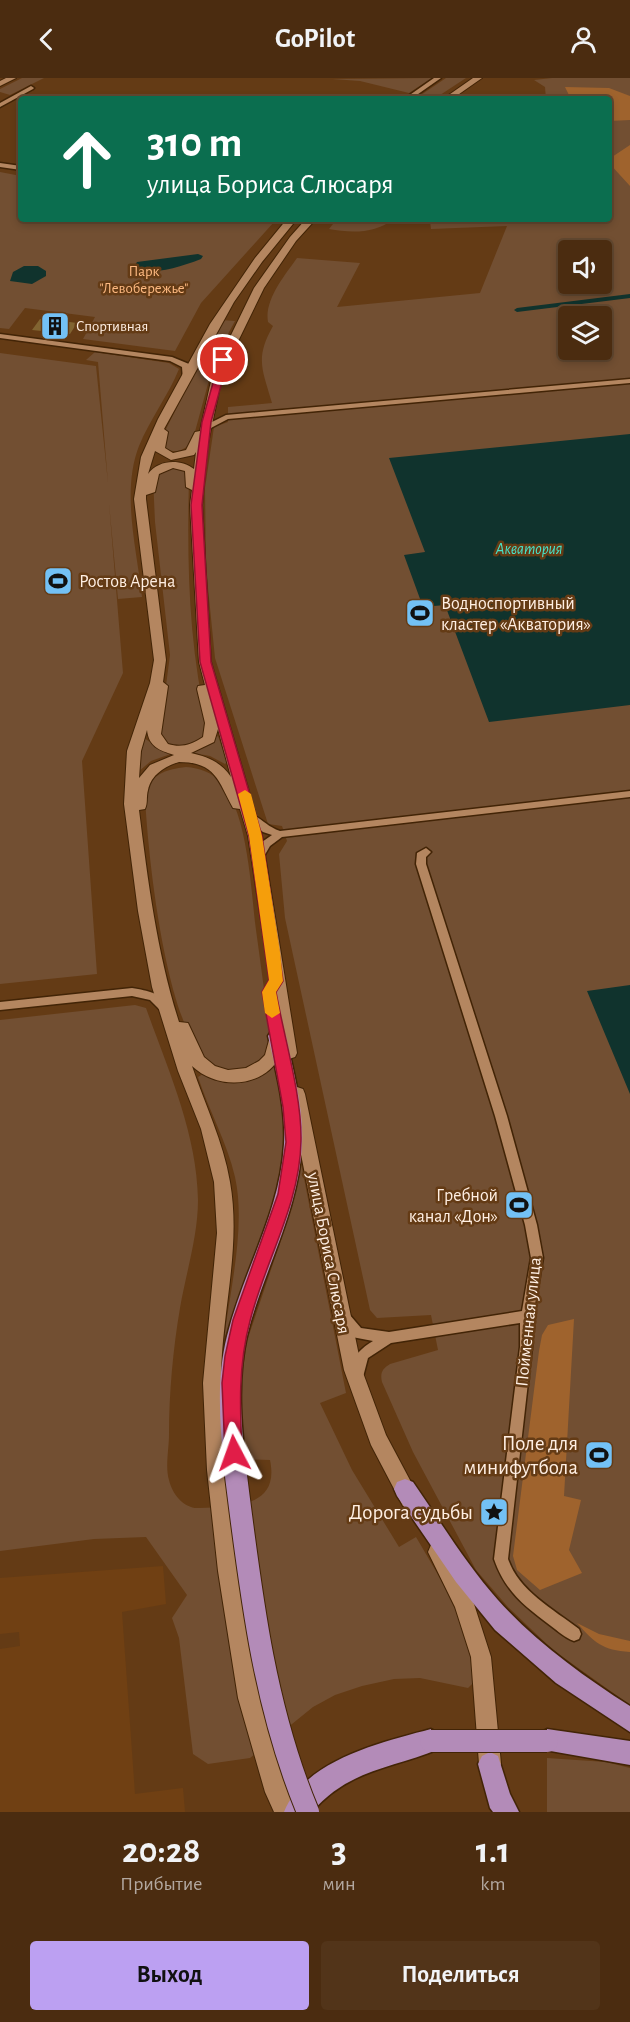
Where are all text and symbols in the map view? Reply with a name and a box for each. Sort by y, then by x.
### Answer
icon: back [30,23,63,56]
icon: person [567,23,600,56]
text: GoPilot [275,25,355,52]
icon: ahead [48,120,126,198]
text: 310 m [147,122,242,164]
text: улица Бориса Слюсаря [147,171,394,198]
map controls [558,240,612,360]
button: sound [558,240,612,294]
park label: Парк "Левобережье" [100,264,188,296]
button: layers [558,306,612,360]
building icon: Спортивная [39,310,71,342]
place label: Спортивная [76,319,148,334]
pin [197,334,248,385]
icon: arrive [206,343,239,376]
water label: Акватория [494,541,563,558]
sports icon: Ростов Арена [42,565,74,597]
place label: Ростов Арена [79,573,176,591]
place label: Водноспортивный кластер «Акватория» [441,595,591,634]
sports icon: Водноспортивный кластер «Акватория» [404,597,436,629]
street label: улица Бориса Слюсаря [303,1170,353,1336]
place label: Гребной канал «Дон» [409,1186,498,1226]
sports icon: Гребной канал «Дон» [503,1189,535,1221]
street label: Пойменная улица [513,1256,545,1388]
position arrow [202,1421,266,1485]
place label: Поле для минифутбола [463,1433,578,1478]
sports icon: Поле для минифутбола [583,1439,615,1471]
place icon: Дорога судьбы [478,1496,510,1528]
place label: Дорога судьбы [349,1502,473,1523]
text: 20:28 [122,1833,201,1869]
text: 3 [331,1833,347,1869]
text: 1.1 [476,1833,510,1869]
text: Прибытие [120,1874,202,1894]
text: мин [323,1874,356,1894]
text: km [480,1874,505,1894]
button: Выход [30,1941,309,2010]
button: Поделиться [321,1941,600,2010]

